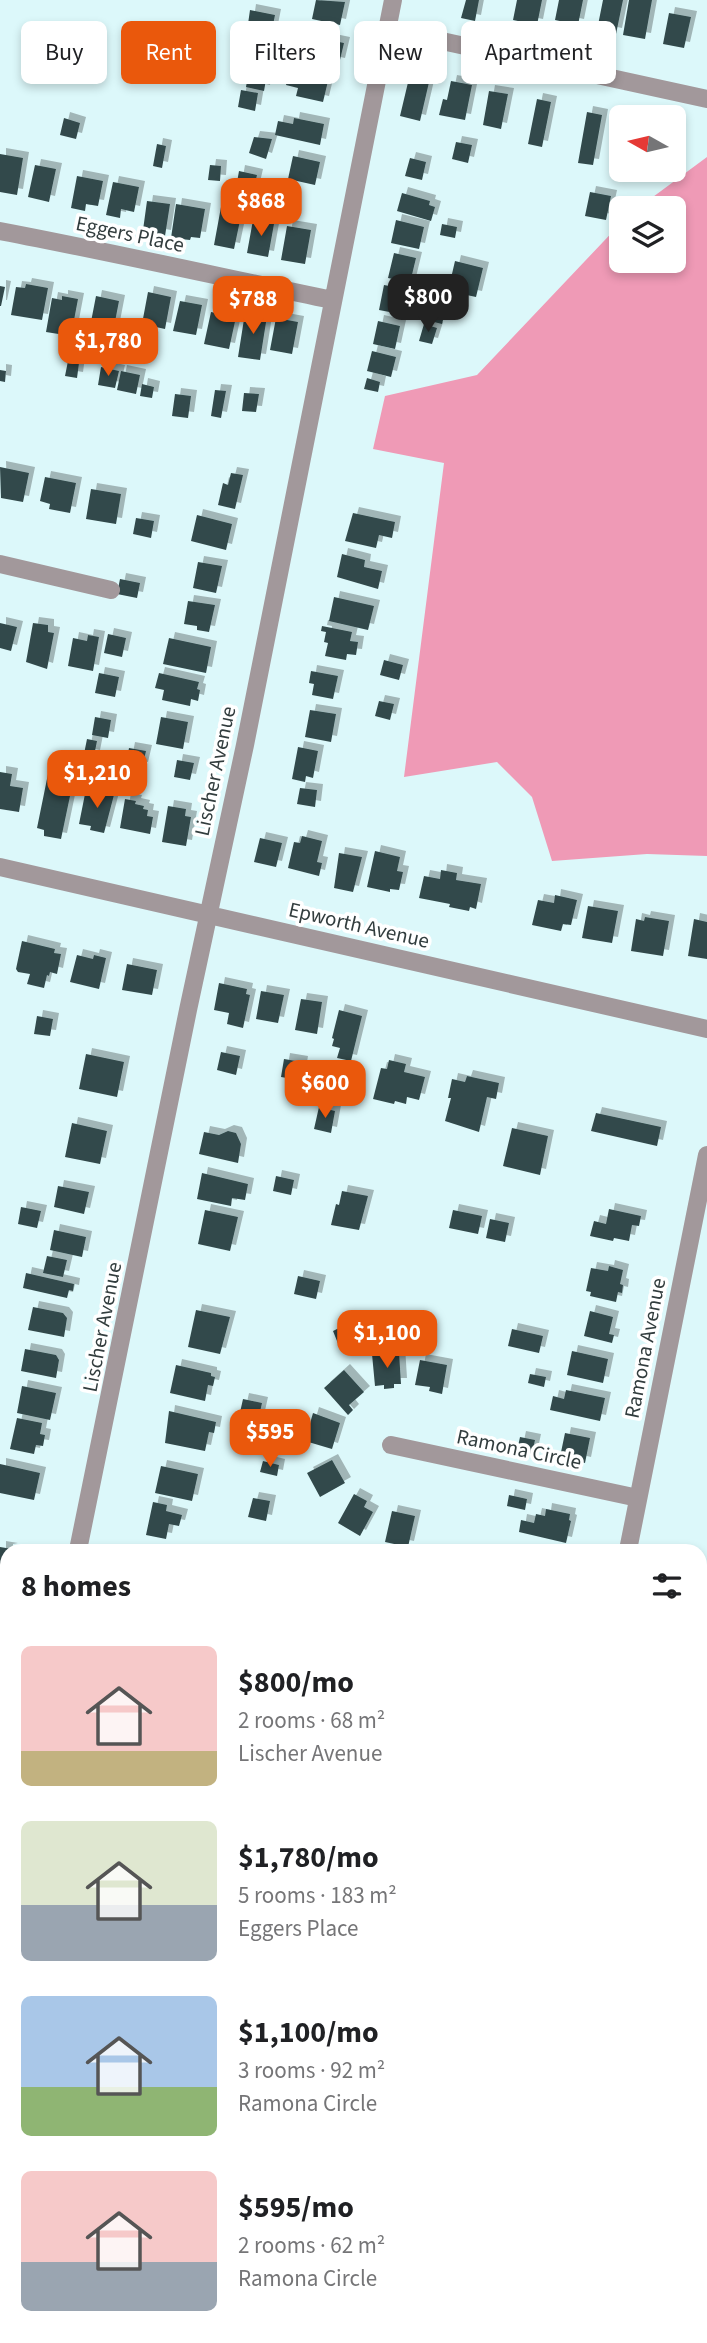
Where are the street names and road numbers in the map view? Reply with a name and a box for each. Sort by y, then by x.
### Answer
street label: Eggers Place [73,208,187,260]
street label: Lischer Avenue [187,703,243,839]
street label: Epworth Avenue [286,894,432,956]
street label: Lischer Avenue [75,1259,129,1395]
street label: Ramona Avenue [617,1275,673,1421]
street label: Ramona Circle [454,1421,584,1477]

